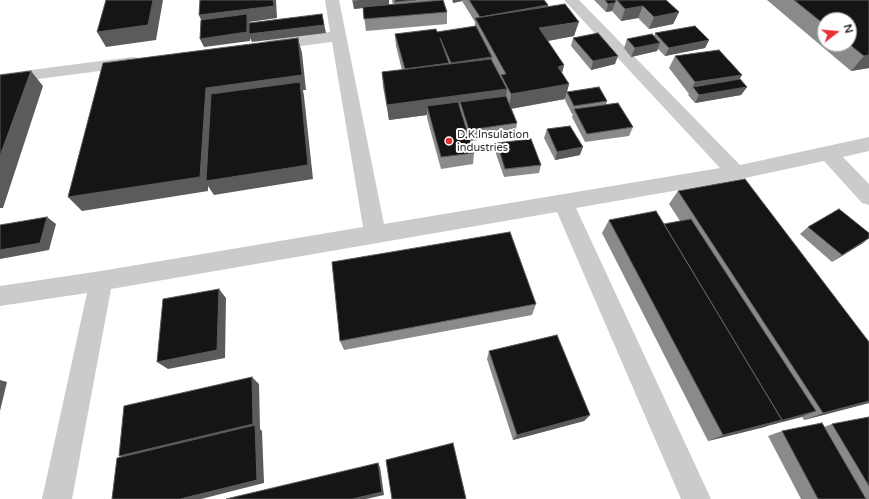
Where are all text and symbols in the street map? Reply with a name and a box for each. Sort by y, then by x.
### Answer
north arrow [817,12,857,52]
text: N [841,23,856,35]
place label: D.K.Insulation industries [457,128,529,154]
marker: D.K.Insulation industries [444,136,454,146]

